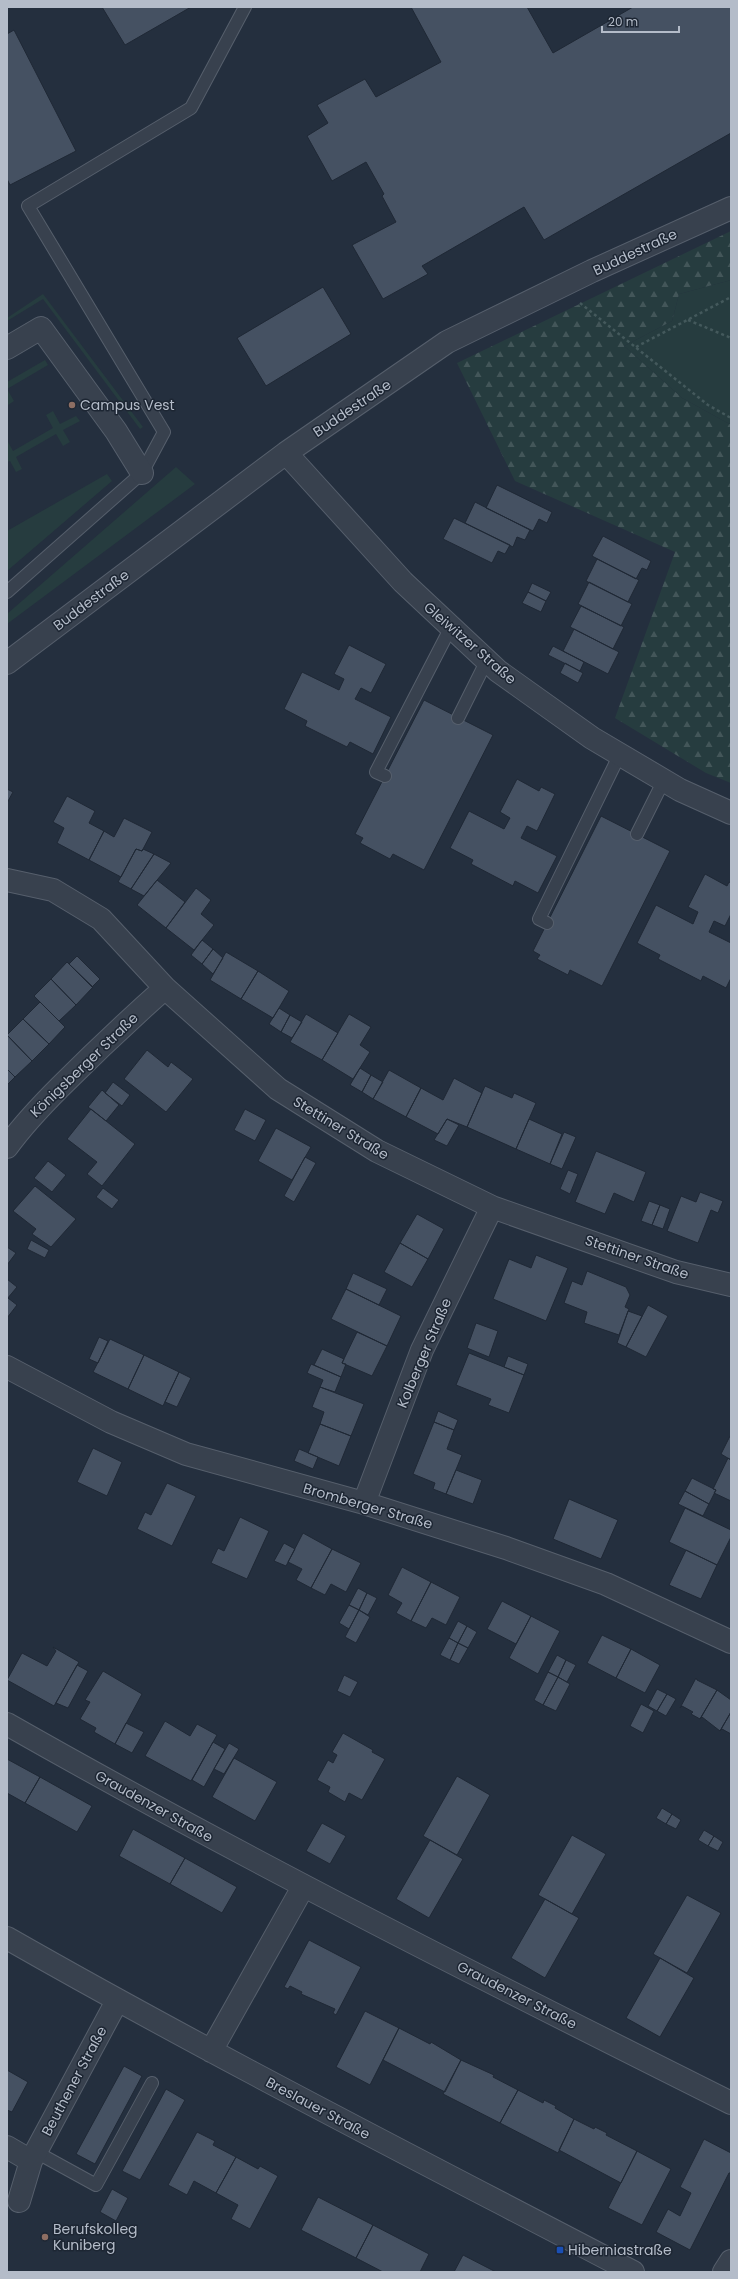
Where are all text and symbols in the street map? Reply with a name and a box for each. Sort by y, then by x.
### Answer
scale bar [602,8,679,34]
text: 20 m [608,13,638,30]
street label: Buddestraße [590,224,680,280]
street label: Buddestraße [309,374,395,442]
place label: Campus Vest [80,395,175,415]
marker: Campus Vest [67,400,77,410]
street label: Buddestraße [49,565,133,635]
street label: Gleiwitzer Straße [419,597,521,689]
street label: Königsberger Straße [26,1008,143,1122]
street label: Stettiner Straße [289,1091,393,1165]
street label: Stettiner Straße [582,1230,692,1284]
street label: Kolberger Straße [392,1295,456,1411]
street label: Bromberger Straße [301,1478,435,1534]
street label: Graudenzer Straße [91,1765,217,1847]
street label: Graudenzer Straße [454,1956,581,2034]
street label: Beuthener Straße [37,2022,112,2139]
street label: Breslauer Straße [262,2072,374,2144]
place label: Berufskolleg Kuniberg [53,2219,138,2255]
marker: Berufskolleg Kuniberg [40,2232,50,2242]
place label: Hiberniastraße [568,2240,672,2260]
marker: Hiberniastraße [555,2245,565,2255]

